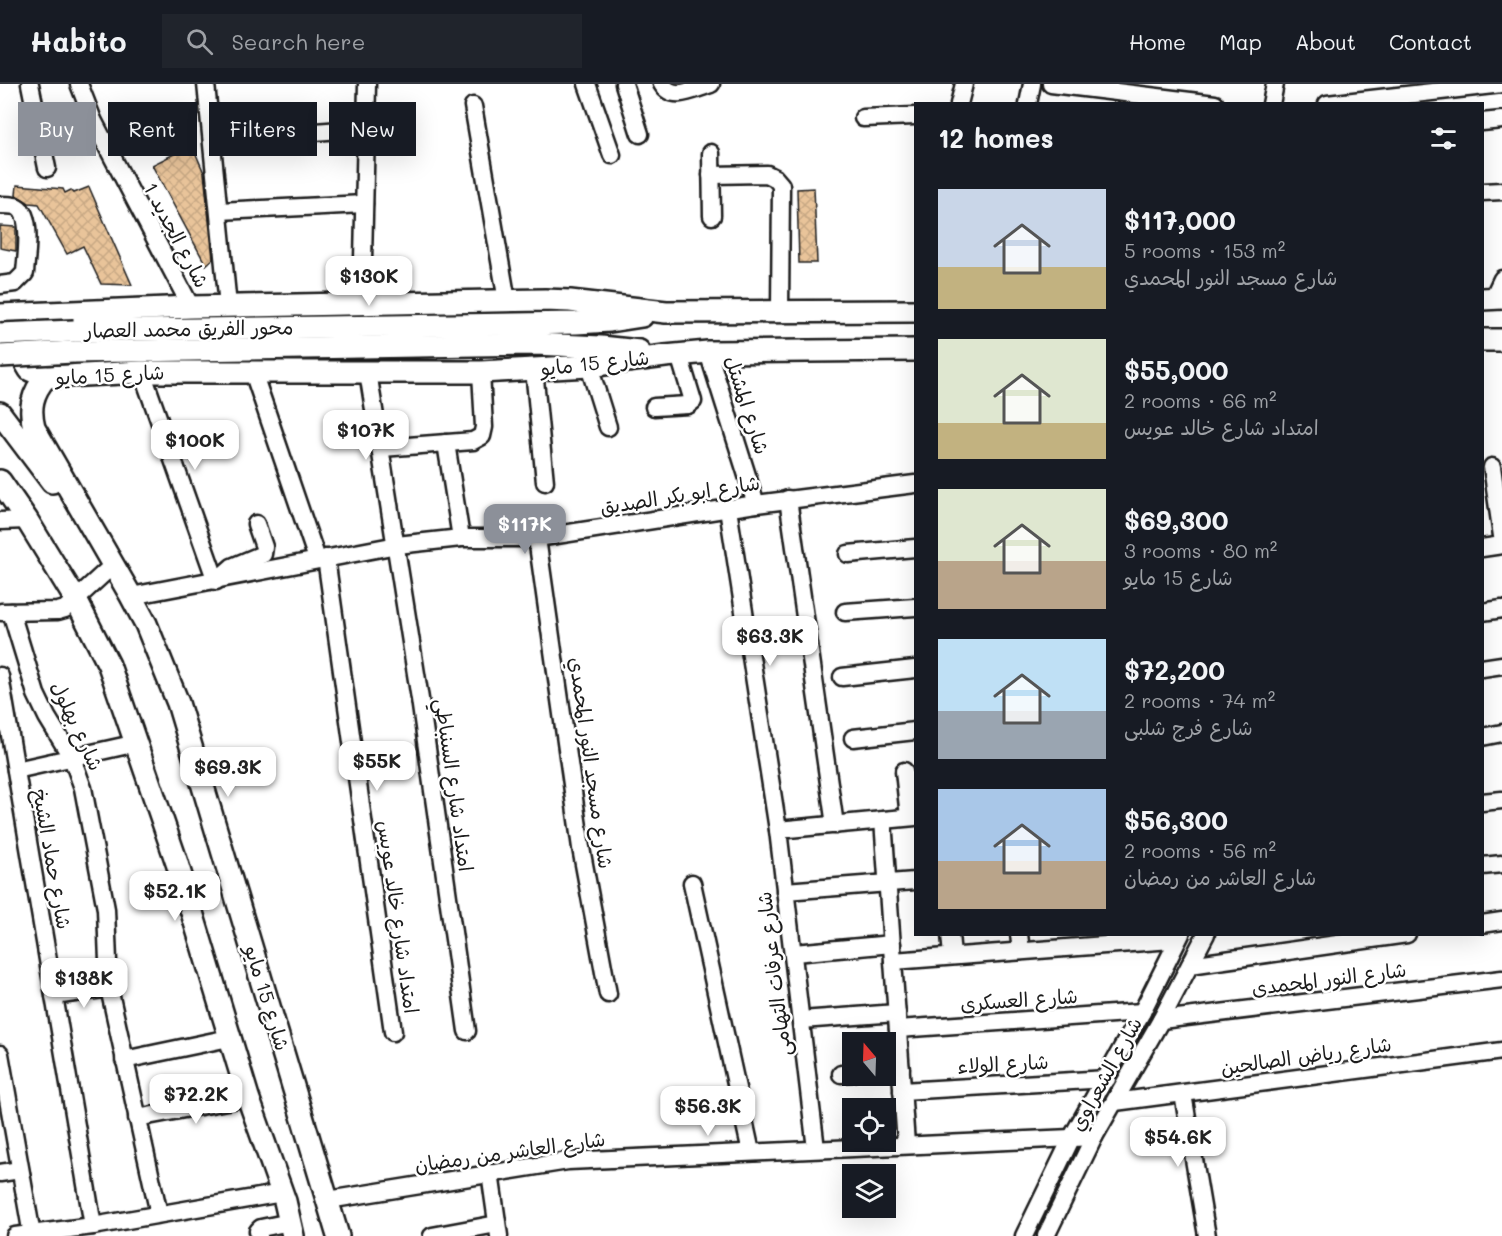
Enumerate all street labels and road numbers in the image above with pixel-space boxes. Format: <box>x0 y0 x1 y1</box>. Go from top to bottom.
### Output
street label: شارع الجديد 1 <box>137 177 215 293</box>
street label: محور الفريق محمد العصار <box>82 313 293 343</box>
street label: شارع 15 مايو <box>537 343 651 383</box>
street label: شارع المشتل <box>718 352 776 458</box>
street label: شارع 15 مايو <box>53 358 165 392</box>
street label: شارع ابو بكر الصديق <box>598 469 762 521</box>
street label: شارع مسجد النور المحمدي <box>561 655 620 871</box>
street label: شارع بهلول <box>44 677 110 775</box>
street label: امتداد شارع السنباطي <box>424 697 480 874</box>
street label: شارع حماد الشيخ <box>26 787 78 931</box>
street label: امتداد شارع خالد عويس <box>371 819 425 1015</box>
street label: شارع عرفات التهامى <box>750 890 798 1058</box>
street label: شارع 15 مايو <box>237 940 296 1054</box>
street label: شارع النور المحمدى <box>1250 956 1408 1002</box>
street label: شارع العسكرى <box>959 982 1079 1018</box>
street label: شارع الشعراوي <box>1063 1012 1150 1137</box>
street label: شارع رياض الصالحين <box>1219 1030 1393 1082</box>
street label: شارع الولاء <box>957 1048 1049 1080</box>
street label: شارع العاشر من رمضان <box>413 1125 607 1179</box>

